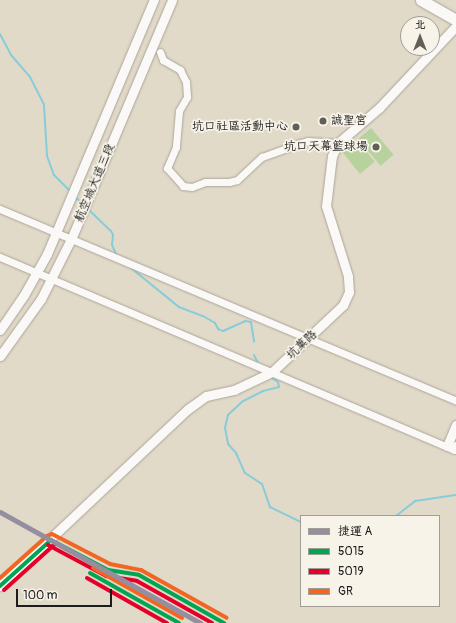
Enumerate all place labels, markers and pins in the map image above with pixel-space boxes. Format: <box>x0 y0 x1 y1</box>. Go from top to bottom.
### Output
place label: 誠聖宮 <box>331 114 367 128</box>
marker: 誠聖宮 <box>318 116 328 126</box>
place label: 坑口社區活動中心 <box>192 120 288 134</box>
marker: 坑口社區活動中心 <box>291 122 301 132</box>
place label: 坑口天幕籃球場 <box>284 140 368 154</box>
marker: 坑口天幕籃球場 <box>371 142 381 152</box>

